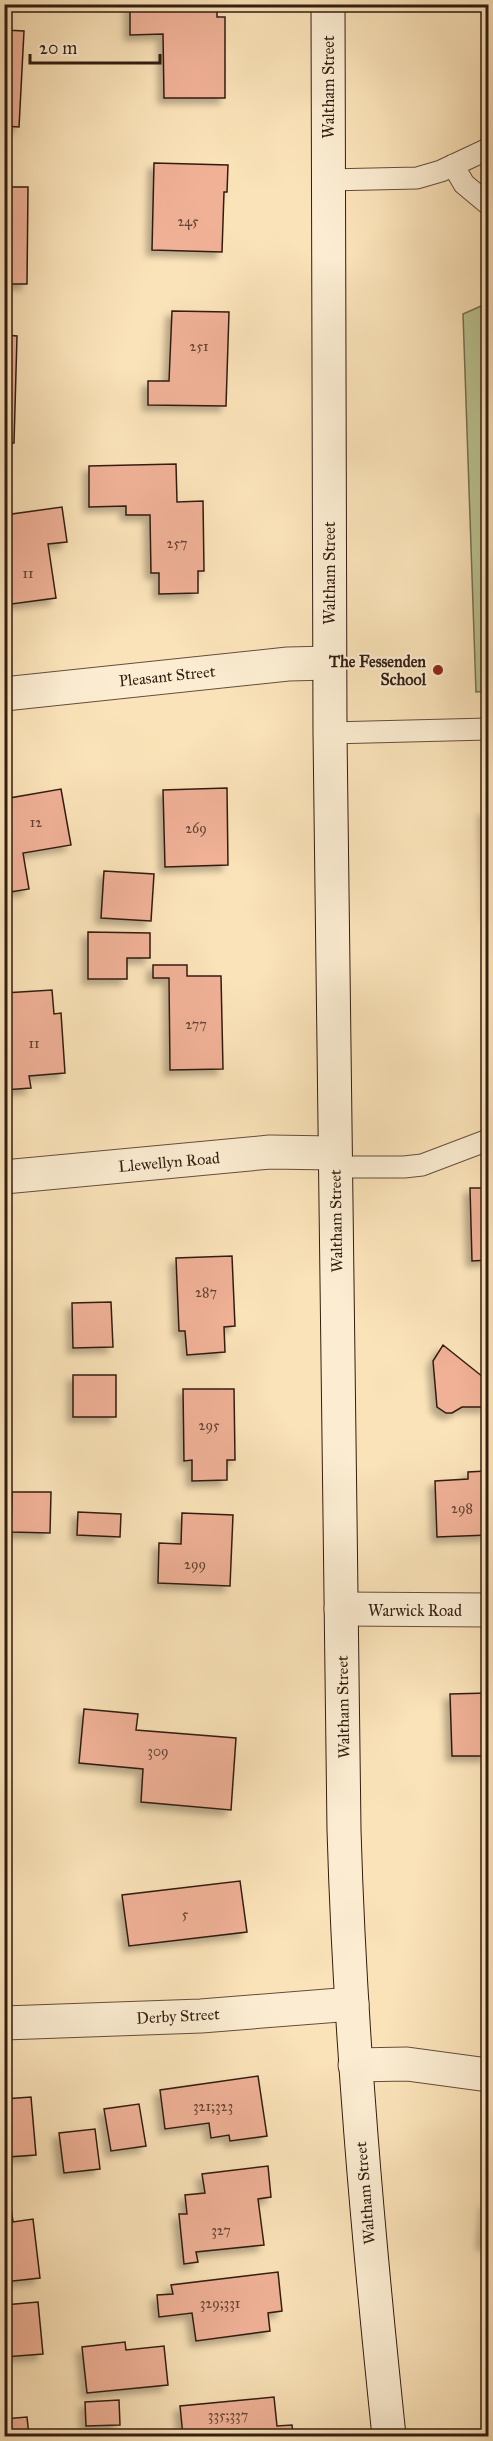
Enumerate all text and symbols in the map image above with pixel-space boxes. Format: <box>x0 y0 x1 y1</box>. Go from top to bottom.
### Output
scale bar <box>30 27 160 65</box>
street label: Waltham Street <box>319 35 338 139</box>
text: 20 m <box>39 37 77 59</box>
house number: 245 <box>177 213 199 230</box>
house number: 251 <box>190 338 209 355</box>
street label: Waltham Street <box>320 521 339 625</box>
house number: 257 <box>167 535 187 552</box>
house number: 11 <box>22 565 34 582</box>
place label: The Fessenden School <box>328 652 427 689</box>
street label: Pleasant Street <box>118 661 217 691</box>
marker: The Fessenden School <box>431 663 445 677</box>
house number: 12 <box>30 814 42 831</box>
house number: 269 <box>185 820 207 837</box>
house number: 277 <box>185 1016 207 1033</box>
house number: 11 <box>28 1035 40 1052</box>
street label: Llewellyn Road <box>117 1148 221 1176</box>
street label: Waltham Street <box>326 1169 346 1273</box>
house number: 287 <box>195 1284 217 1301</box>
house number: 295 <box>199 1417 220 1434</box>
house number: 298 <box>451 1500 473 1517</box>
house number: 299 <box>184 1556 206 1573</box>
street label: Warwick Road <box>368 1601 462 1620</box>
street label: Waltham Street <box>333 1655 353 1759</box>
house number: 309 <box>147 1743 169 1760</box>
house number: 5 <box>182 1906 189 1923</box>
street label: Derby Street <box>136 2004 221 2028</box>
house number: 321;323 <box>193 2098 233 2115</box>
street label: Waltham Street <box>351 2140 379 2245</box>
house number: 327 <box>211 2222 231 2239</box>
house number: 329;331 <box>200 2295 241 2312</box>
house number: 335;337 <box>208 2407 248 2424</box>

